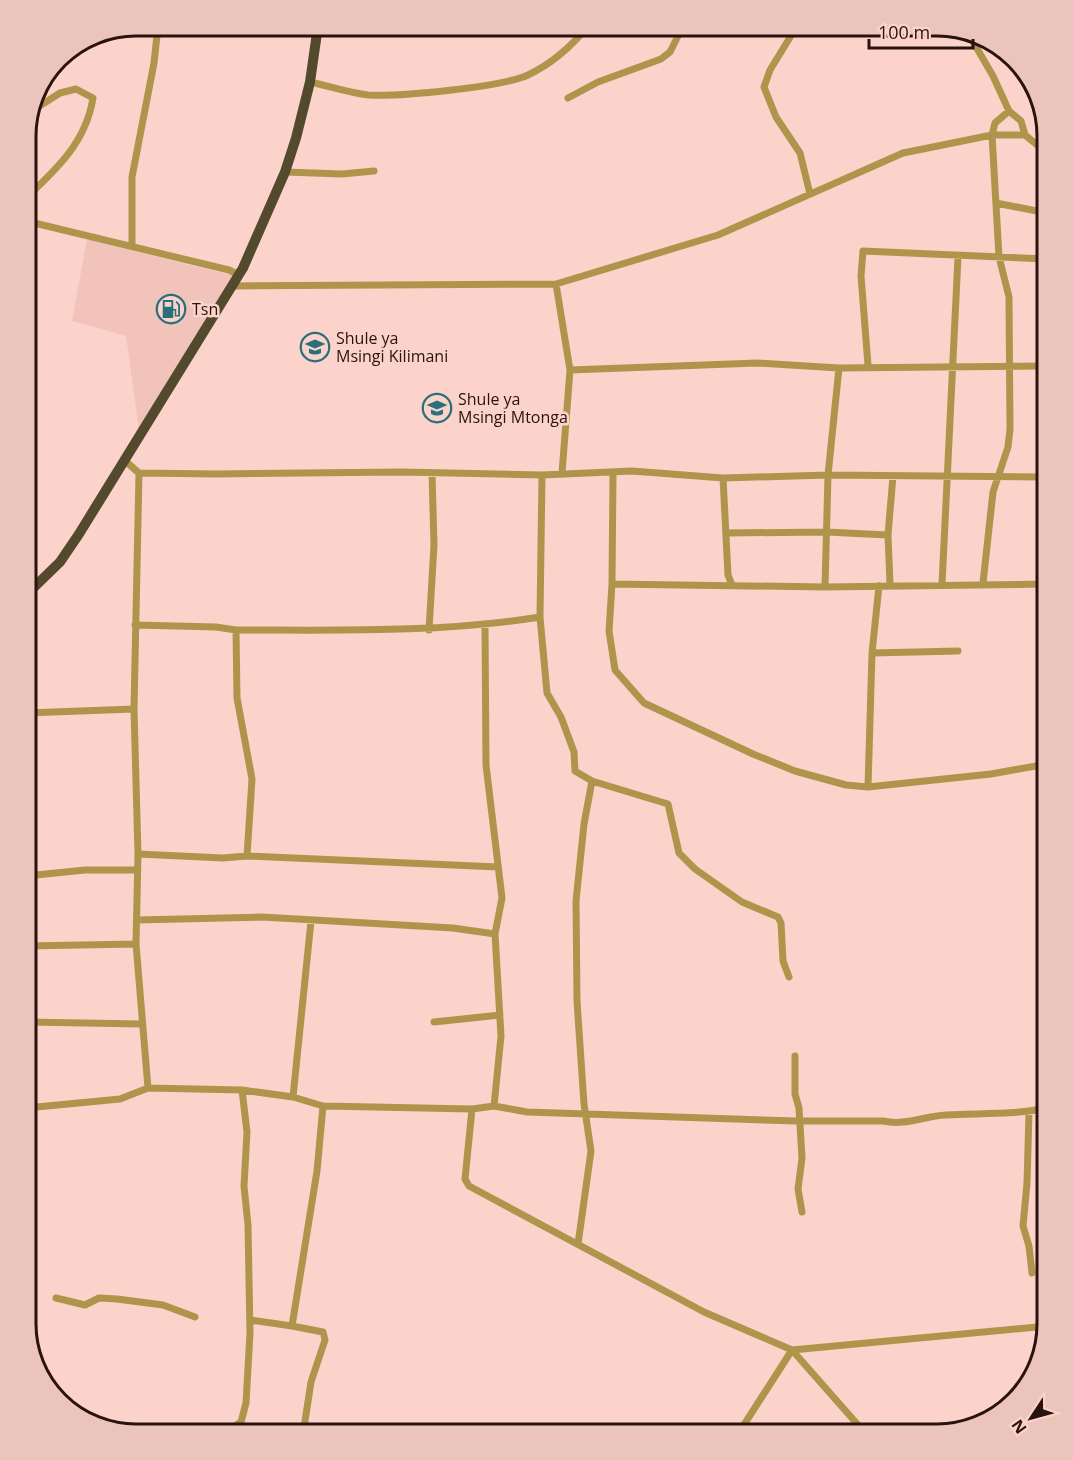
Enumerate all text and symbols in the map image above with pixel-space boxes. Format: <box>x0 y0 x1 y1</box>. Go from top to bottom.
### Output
scale bar <box>869 12 972 50</box>
text: 100 m <box>878 20 930 44</box>
fuel station icon: Tsn <box>155 293 187 325</box>
place label: Tsn <box>192 298 218 320</box>
place label: Shule ya Msingi Kilimani <box>336 327 448 367</box>
school or university icon: Shule ya Msingi Kilimani <box>299 331 331 363</box>
place label: Shule ya Msingi Mtonga <box>458 388 568 428</box>
school or university icon: Shule ya Msingi Mtonga <box>421 392 453 424</box>
north arrow <box>1001 1388 1061 1448</box>
text: N <box>1006 1415 1032 1439</box>

